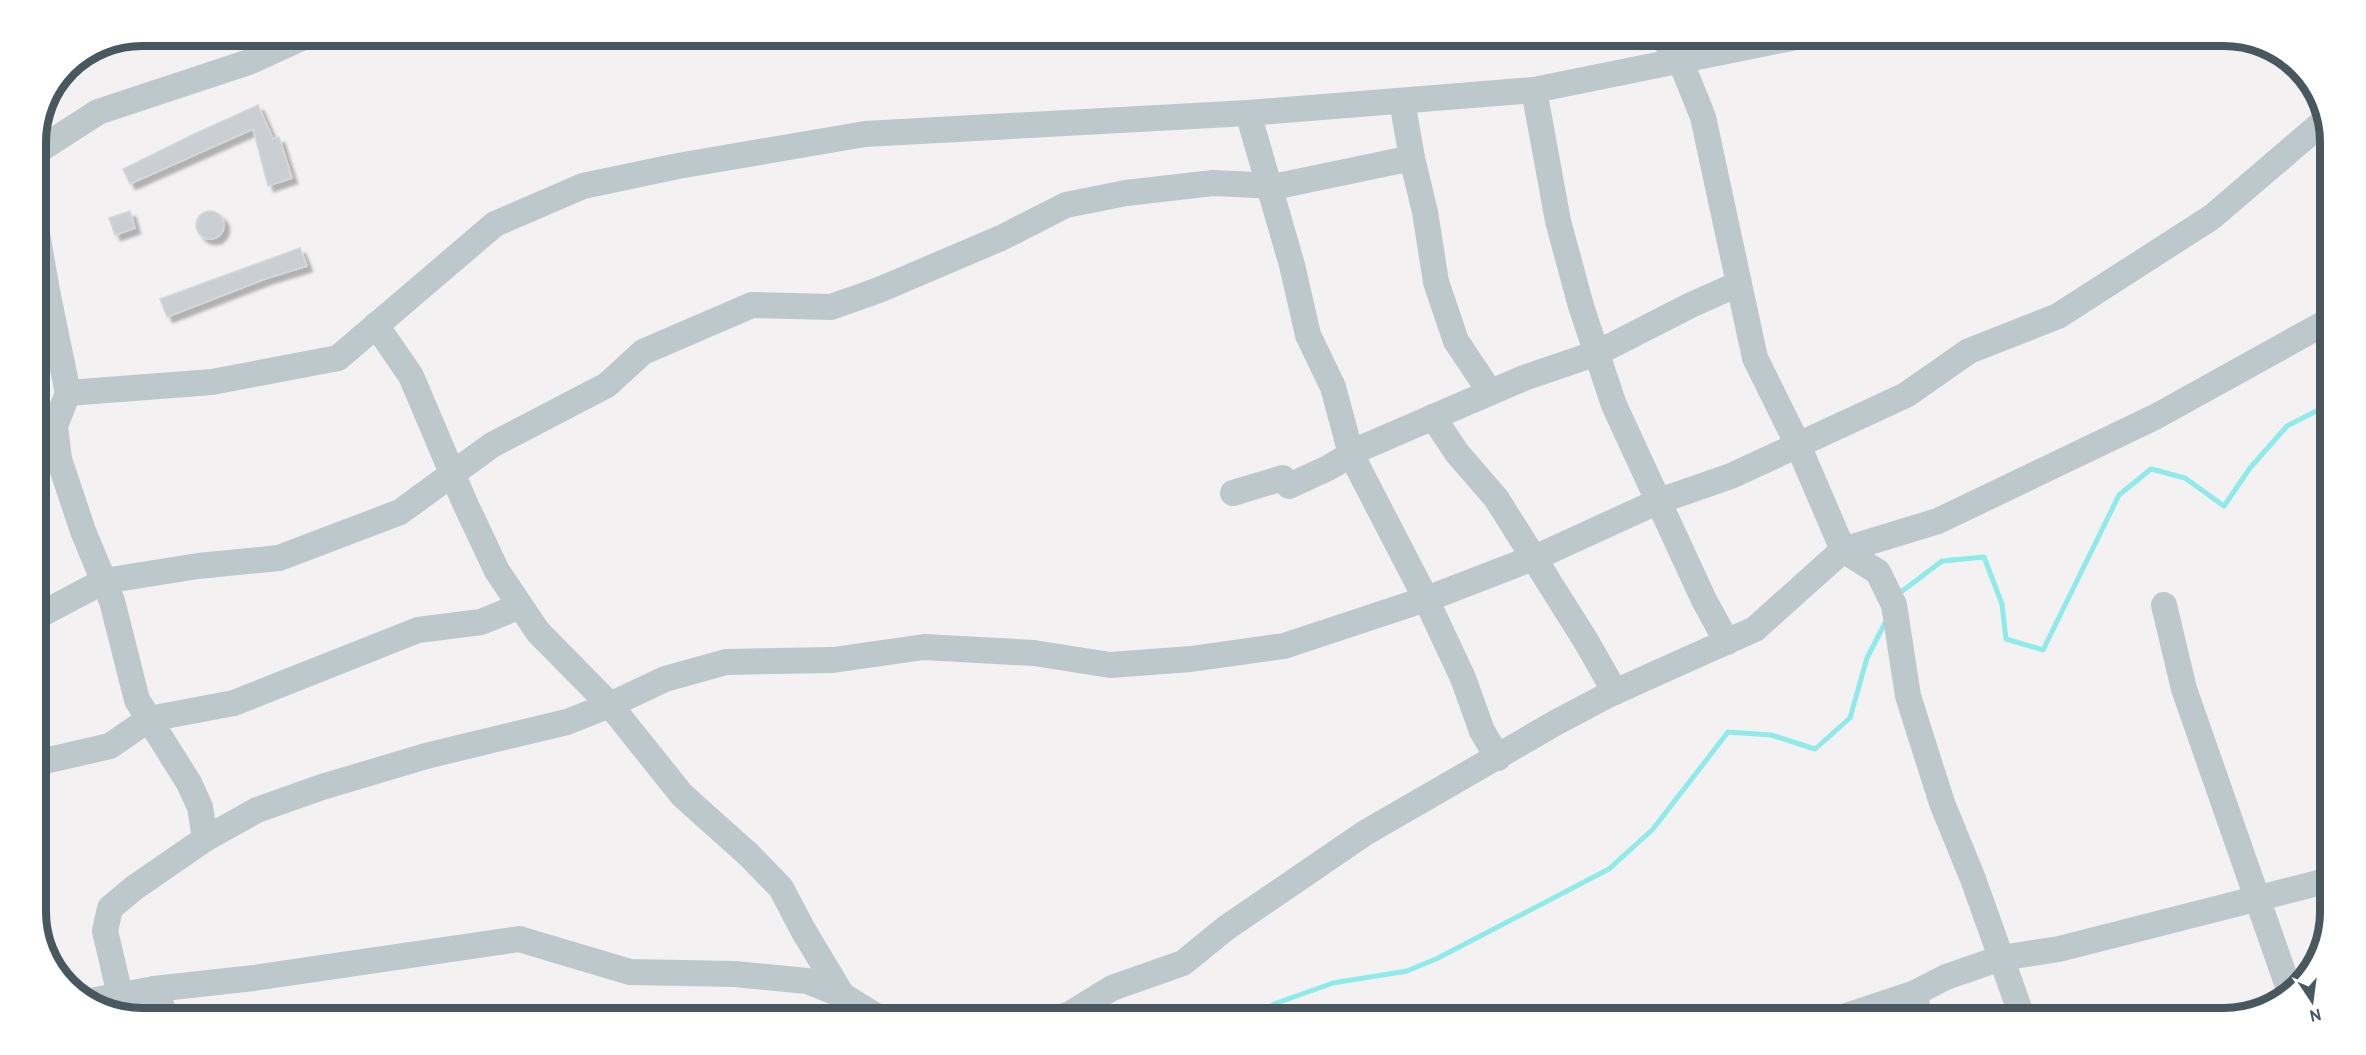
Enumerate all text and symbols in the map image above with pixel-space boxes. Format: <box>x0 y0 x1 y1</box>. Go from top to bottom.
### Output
north arrow <box>2282 971 2342 1031</box>
text: N <box>2307 1003 2323 1025</box>

